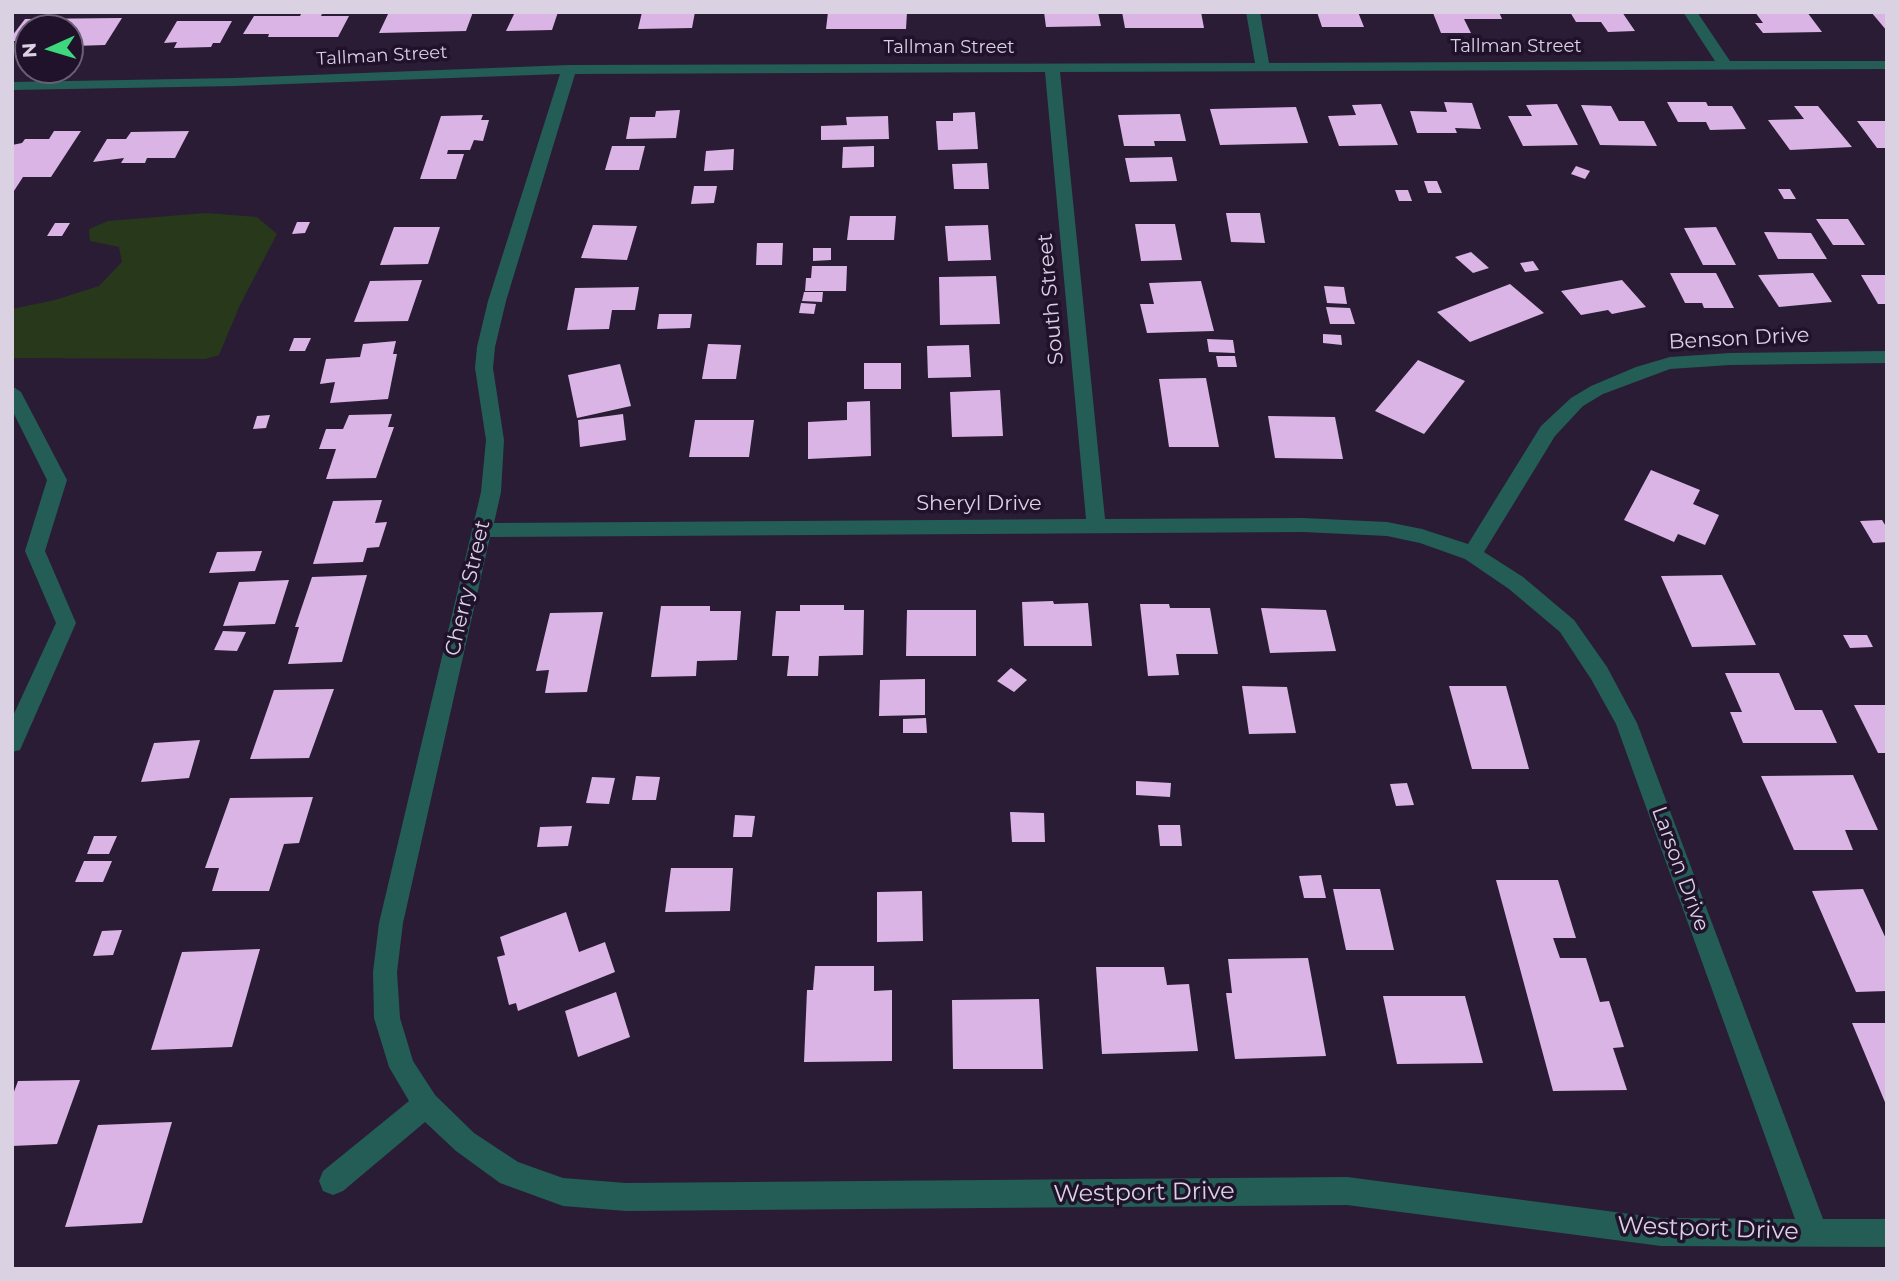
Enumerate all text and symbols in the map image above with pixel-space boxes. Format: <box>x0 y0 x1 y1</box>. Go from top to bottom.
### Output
north arrow <box>14 14 84 84</box>
street label: Tallman Street <box>1450 36 1582 58</box>
street label: Tallman Street <box>883 37 1015 59</box>
text: N <box>18 42 42 59</box>
street label: Tallman Street <box>316 42 448 70</box>
street label: South Street <box>1033 232 1069 366</box>
street label: Benson Drive <box>1668 323 1810 355</box>
street label: Sheryl Drive <box>916 491 1042 517</box>
street label: Cherry Street <box>440 518 496 658</box>
street label: Larson Drive <box>1646 803 1714 935</box>
street label: Westport Drive <box>1053 1177 1235 1209</box>
street label: Westport Drive <box>1617 1211 1799 1247</box>

